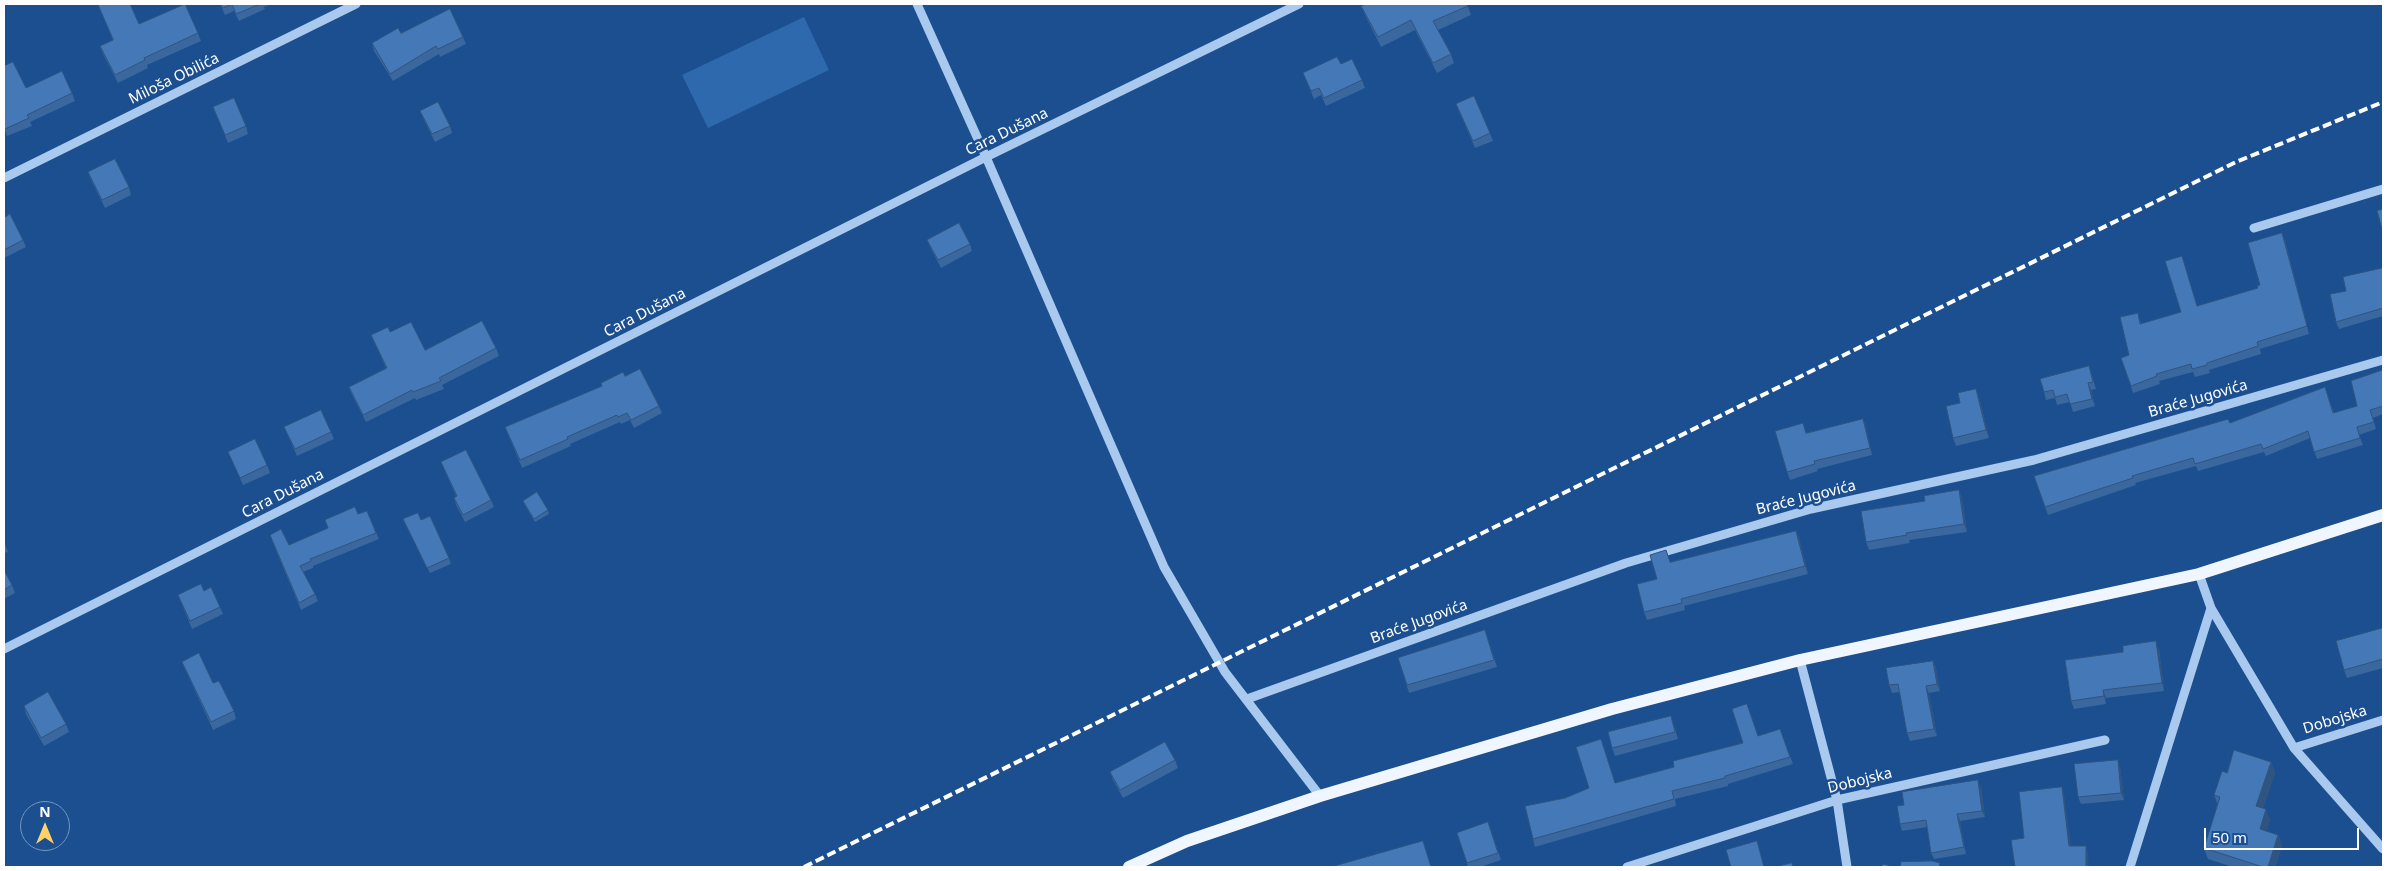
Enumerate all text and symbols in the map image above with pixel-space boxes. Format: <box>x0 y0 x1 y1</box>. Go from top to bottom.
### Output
street label: Miloša Obilića <box>126 49 222 109</box>
street label: Cara Dušana <box>963 104 1051 160</box>
street label: Cara Dušana <box>601 285 689 341</box>
street label: Braće Jugovića <box>2146 376 2250 422</box>
street label: Cara Dušana <box>239 466 327 522</box>
street label: Braće Jugovića <box>1754 477 1858 519</box>
street label: Braće Jugovića <box>1368 596 1470 648</box>
street label: Dobojska <box>2301 702 2369 738</box>
street label: Dobojska <box>1826 764 1894 798</box>
north arrow <box>20 801 70 851</box>
text: N <box>39 802 51 821</box>
scale bar <box>2207 818 2362 850</box>
text: 50 m <box>2212 827 2247 847</box>

